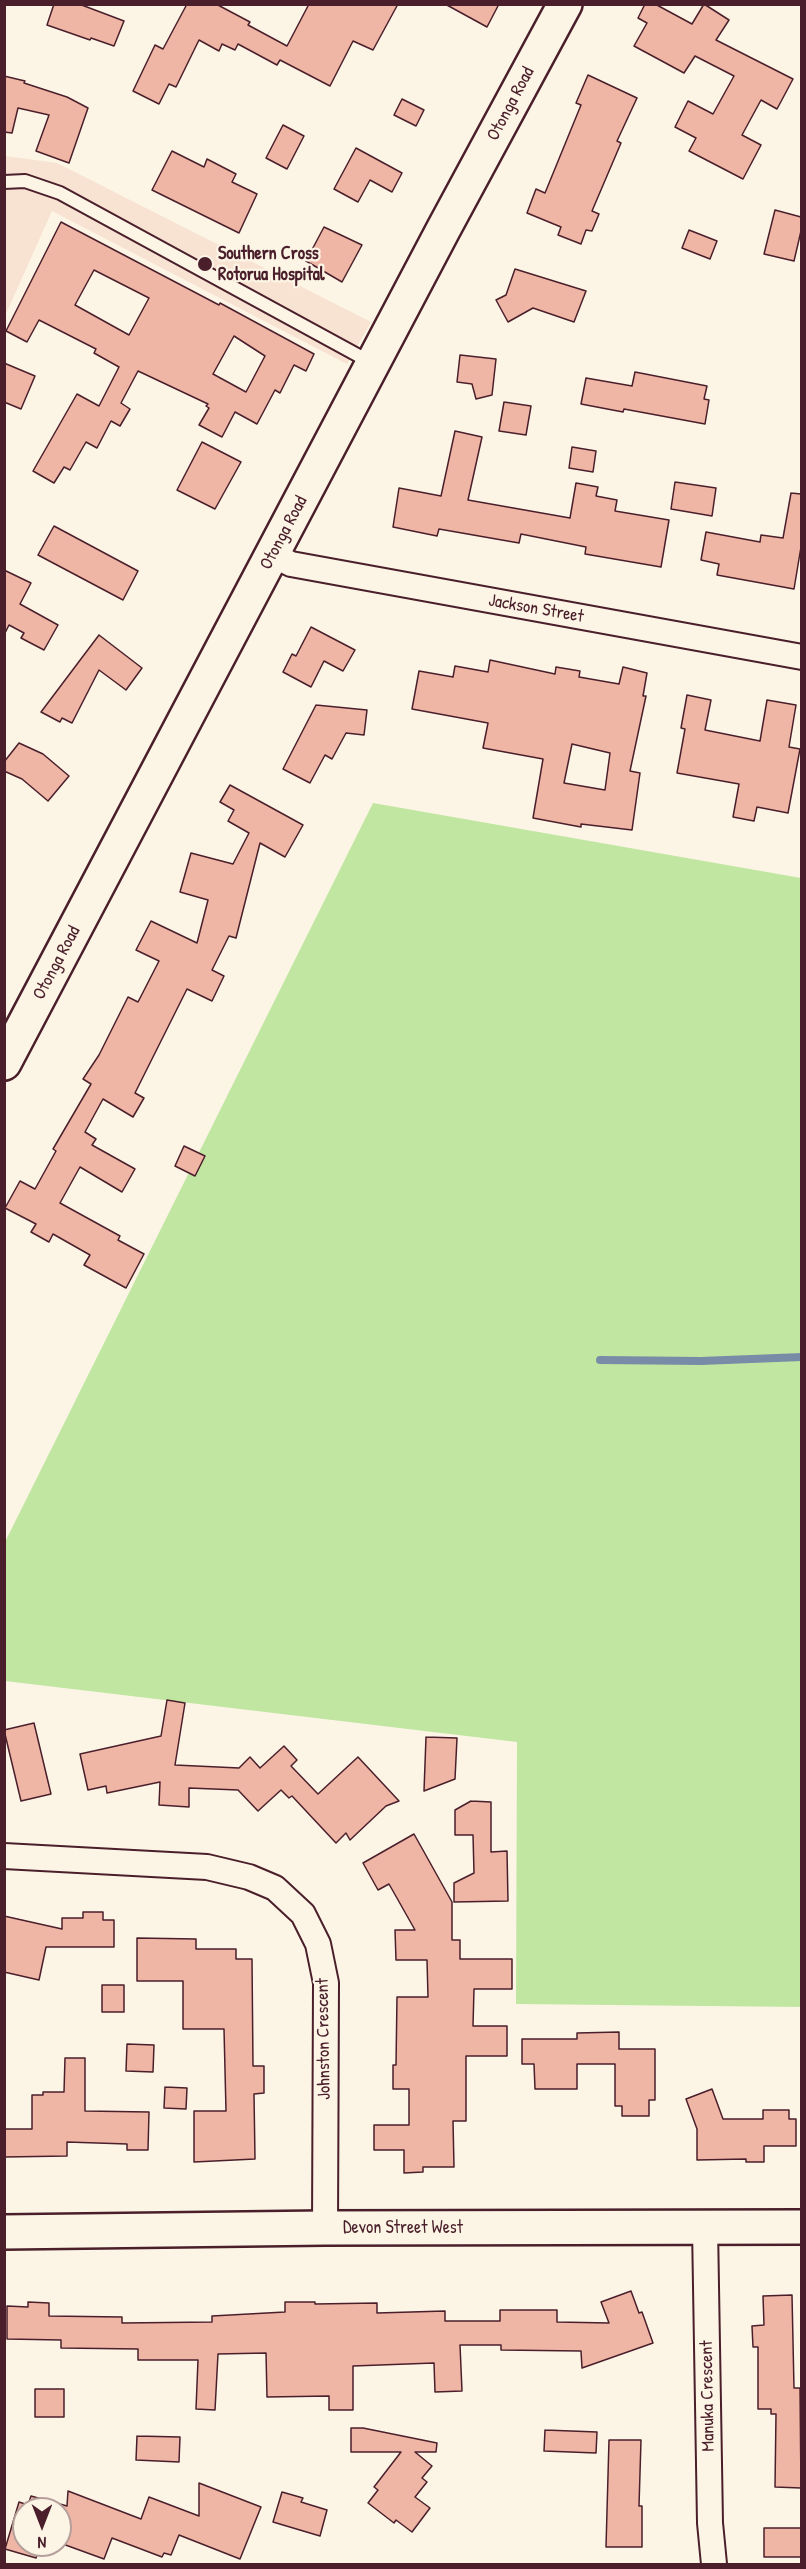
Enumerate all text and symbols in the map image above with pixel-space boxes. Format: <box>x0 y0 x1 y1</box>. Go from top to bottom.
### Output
street label: Otonga Road <box>483 63 539 145</box>
place label: Southern Cross Rotorua Hospital <box>218 243 325 286</box>
marker: Southern Cross Rotorua Hospital <box>196 255 214 273</box>
street label: Otonga Road <box>256 492 312 574</box>
street label: Jackson Street <box>487 590 585 628</box>
street label: Otonga Road <box>29 922 85 1004</box>
street label: Johnston Crescent <box>312 1978 336 2100</box>
street label: Devon Street West <box>343 2217 463 2239</box>
street label: Manuka Crescent <box>696 2340 720 2452</box>
north arrow <box>12 2497 72 2557</box>
text: N <box>38 2532 46 2554</box>

